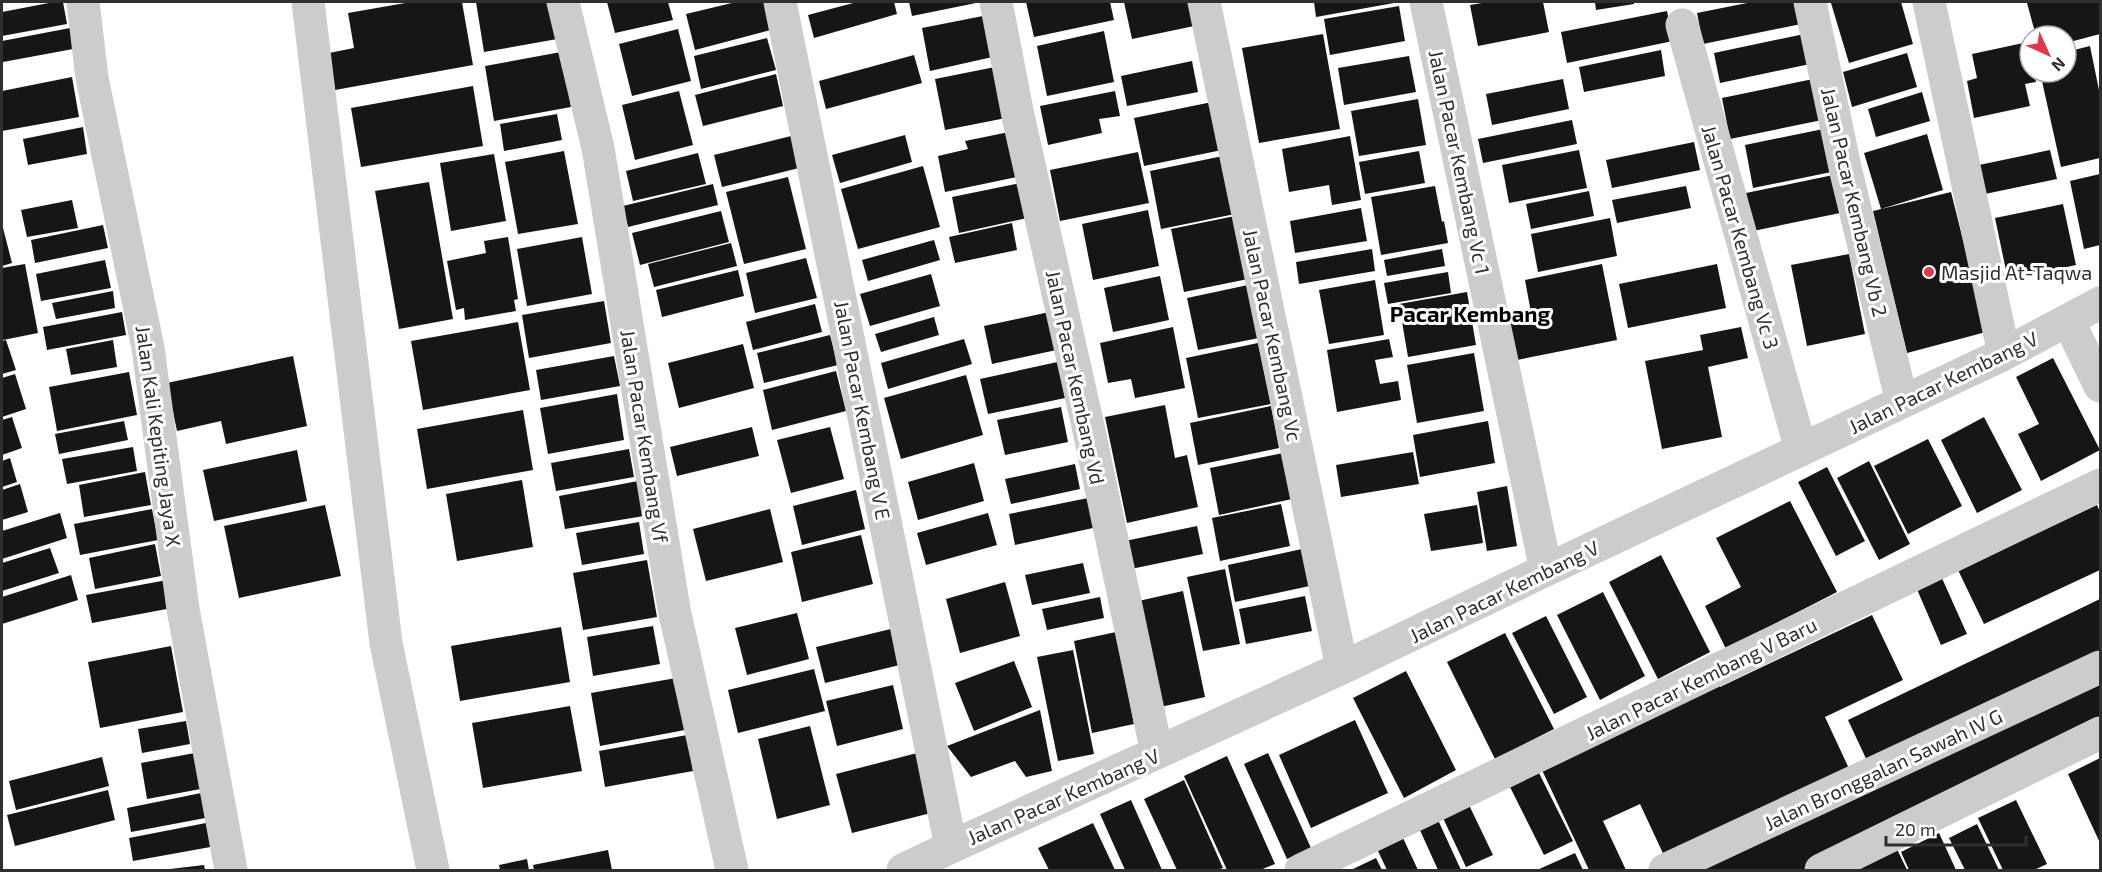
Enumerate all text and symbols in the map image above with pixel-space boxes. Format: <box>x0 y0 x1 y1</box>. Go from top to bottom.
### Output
north arrow <box>2018 24 2078 84</box>
street label: Jalan Pacar Kembang Vc 1 <box>1424 48 1496 276</box>
text: N <box>2048 54 2070 76</box>
street label: Jalan Pacar Kembang Vb 2 <box>1817 85 1893 319</box>
street label: Jalan Pacar Kembang Vc 3 <box>1697 122 1785 352</box>
street label: Jalan Pacar Kembang Vc <box>1239 227 1307 444</box>
place label: Masjid At-Taqwa <box>1941 260 2092 284</box>
marker: Masjid At-Taqwa <box>1922 265 1936 279</box>
street label: Jalan Pacar Kembang Vd <box>1042 268 1110 486</box>
street label: Jalan Pacar Kembang V E <box>830 298 896 522</box>
district label: Pacar Kembang <box>1390 300 1550 326</box>
street label: Jalan Kali Kepiting Jaya X <box>132 324 186 548</box>
street label: Jalan Pacar Kembang V <box>1845 326 2041 438</box>
street label: Jalan Pacar Kembang Vf <box>616 328 674 544</box>
street label: Jalan Pacar Kembang V <box>1406 535 1602 647</box>
street label: Jalan Pacar Kembang V Baru <box>1581 611 1821 745</box>
street label: Jalan Bronggalan Sawah IV G <box>1760 703 2006 835</box>
street label: Jalan Pacar Kembang V <box>963 743 1163 849</box>
scale bar <box>1886 809 2026 847</box>
text: 20 m <box>1895 818 1936 840</box>

